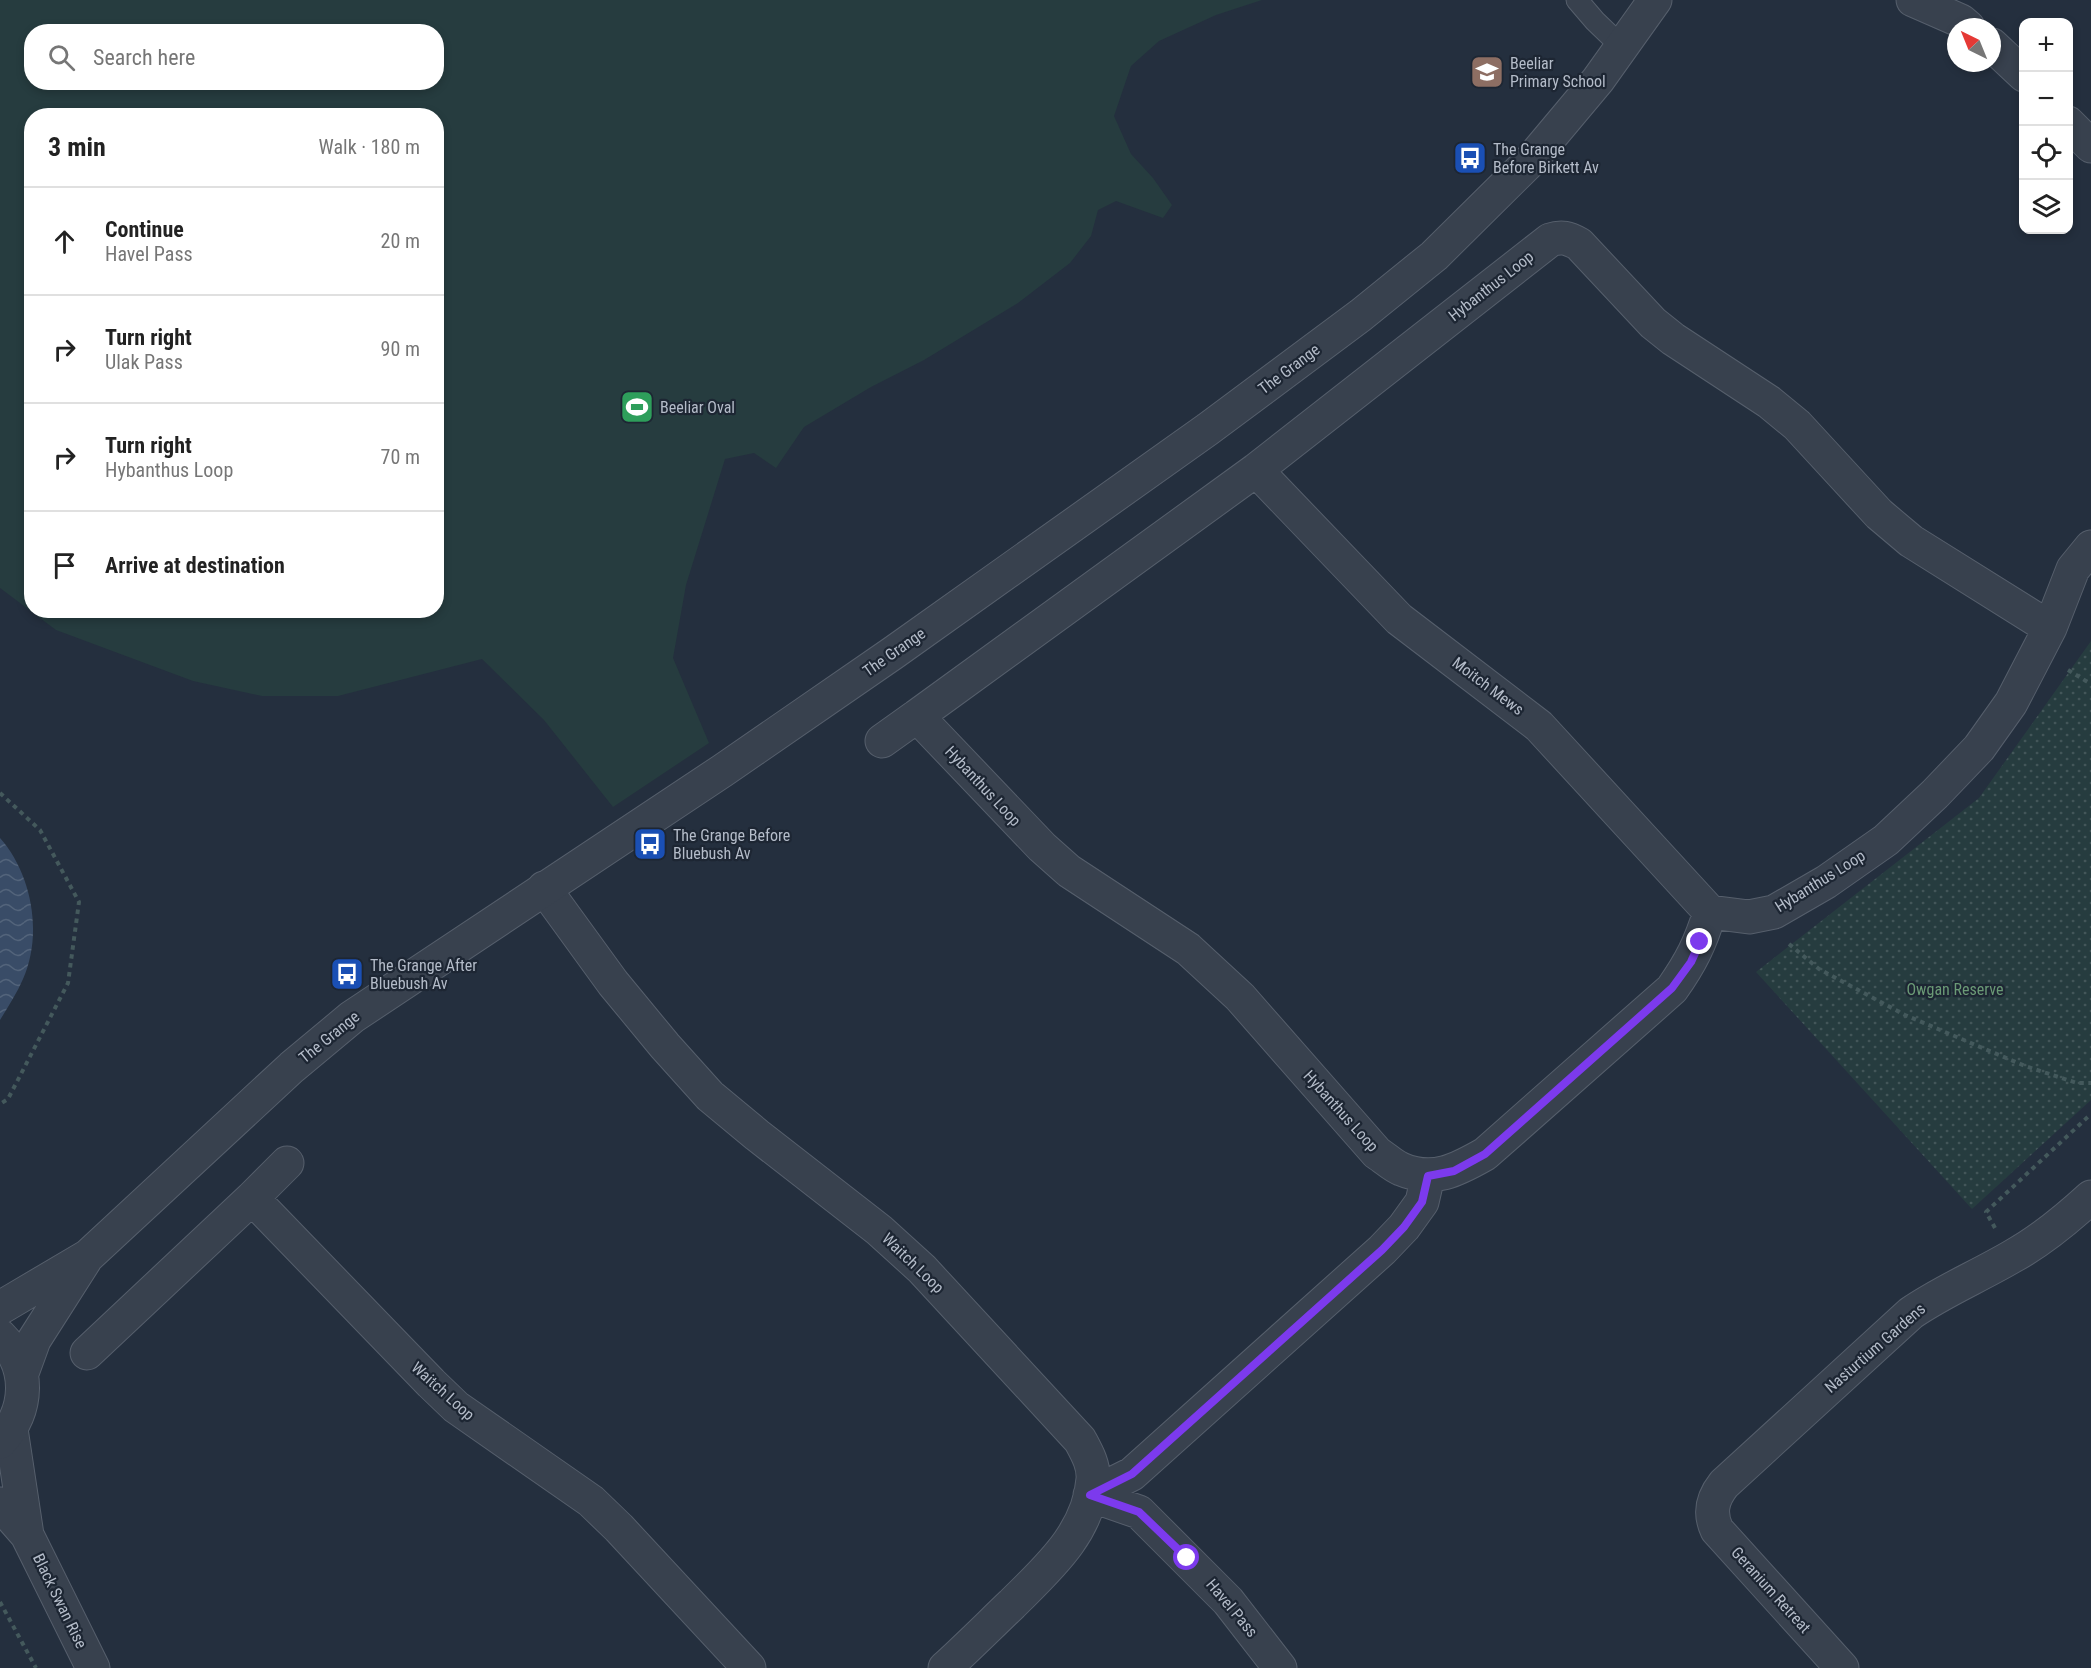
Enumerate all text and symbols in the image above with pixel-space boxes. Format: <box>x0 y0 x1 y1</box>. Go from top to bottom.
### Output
north arrow <box>1947 18 2001 72</box>
map controls <box>2019 18 2073 234</box>
button: + <box>2019 18 2073 72</box>
search box <box>24 24 444 90</box>
icon: search <box>45 41 78 74</box>
text: Search here <box>93 45 195 70</box>
school or university icon: Beeliar Primary School <box>1469 54 1505 90</box>
place label: Beeliar Primary School <box>1510 54 1606 91</box>
button: − <box>2019 72 2073 126</box>
button: locate <box>2019 126 2073 180</box>
text: 3 min <box>48 132 106 162</box>
text: Walk · 180 m <box>319 135 420 159</box>
bus stop icon: The Grange Before Birkett Av <box>1452 140 1488 176</box>
place label: The Grange Before Birkett Av <box>1493 140 1599 177</box>
button: layers <box>2019 180 2073 234</box>
text: Continue <box>105 217 184 242</box>
icon: ahead <box>48 225 81 258</box>
text: 20 m <box>381 229 420 253</box>
text: Havel Pass <box>105 242 193 266</box>
street label: Hybanthus Loop <box>1445 247 1537 325</box>
text: Turn right <box>105 325 192 350</box>
icon: right <box>48 333 81 366</box>
text: 90 m <box>381 337 420 361</box>
street label: The Grange <box>1255 340 1323 398</box>
text: Ulak Pass <box>105 350 183 374</box>
sports icon: Beeliar Oval <box>619 389 655 425</box>
place label: Beeliar Oval <box>660 398 735 417</box>
text: Turn right <box>105 433 192 458</box>
icon: right <box>48 441 81 474</box>
text: 70 m <box>381 445 420 469</box>
text: Hybanthus Loop <box>105 458 233 482</box>
icon: arrive <box>48 549 81 582</box>
text: Arrive at destination <box>105 553 285 578</box>
street label: The Grange <box>859 624 929 680</box>
street label: Moitch Mews <box>1449 653 1527 719</box>
street label: Hybanthus Loop <box>941 742 1025 830</box>
bus stop icon: The Grange Before Bluebush Av <box>632 826 668 862</box>
place label: The Grange Before Bluebush Av <box>673 826 790 863</box>
street label: Hybanthus Loop <box>1771 846 1869 916</box>
route end <box>1686 928 1712 954</box>
bus stop icon: The Grange After Bluebush Av <box>329 956 365 992</box>
place label: The Grange After Bluebush Av <box>370 956 477 993</box>
park label: Owgan Reserve <box>1906 980 2004 999</box>
street label: The Grange <box>295 1007 363 1067</box>
street label: Hybanthus Loop <box>1300 1067 1382 1156</box>
street label: Waitch Loop <box>878 1229 948 1297</box>
street label: Nasturtium Gardens <box>1821 1299 1929 1397</box>
street label: Waitch Loop <box>408 1358 479 1424</box>
street label: Geranium Retreat <box>1727 1543 1815 1637</box>
route start <box>1173 1544 1199 1570</box>
street label: Black Swan Rise <box>29 1551 91 1651</box>
street label: Havel Pass <box>1202 1575 1262 1641</box>

